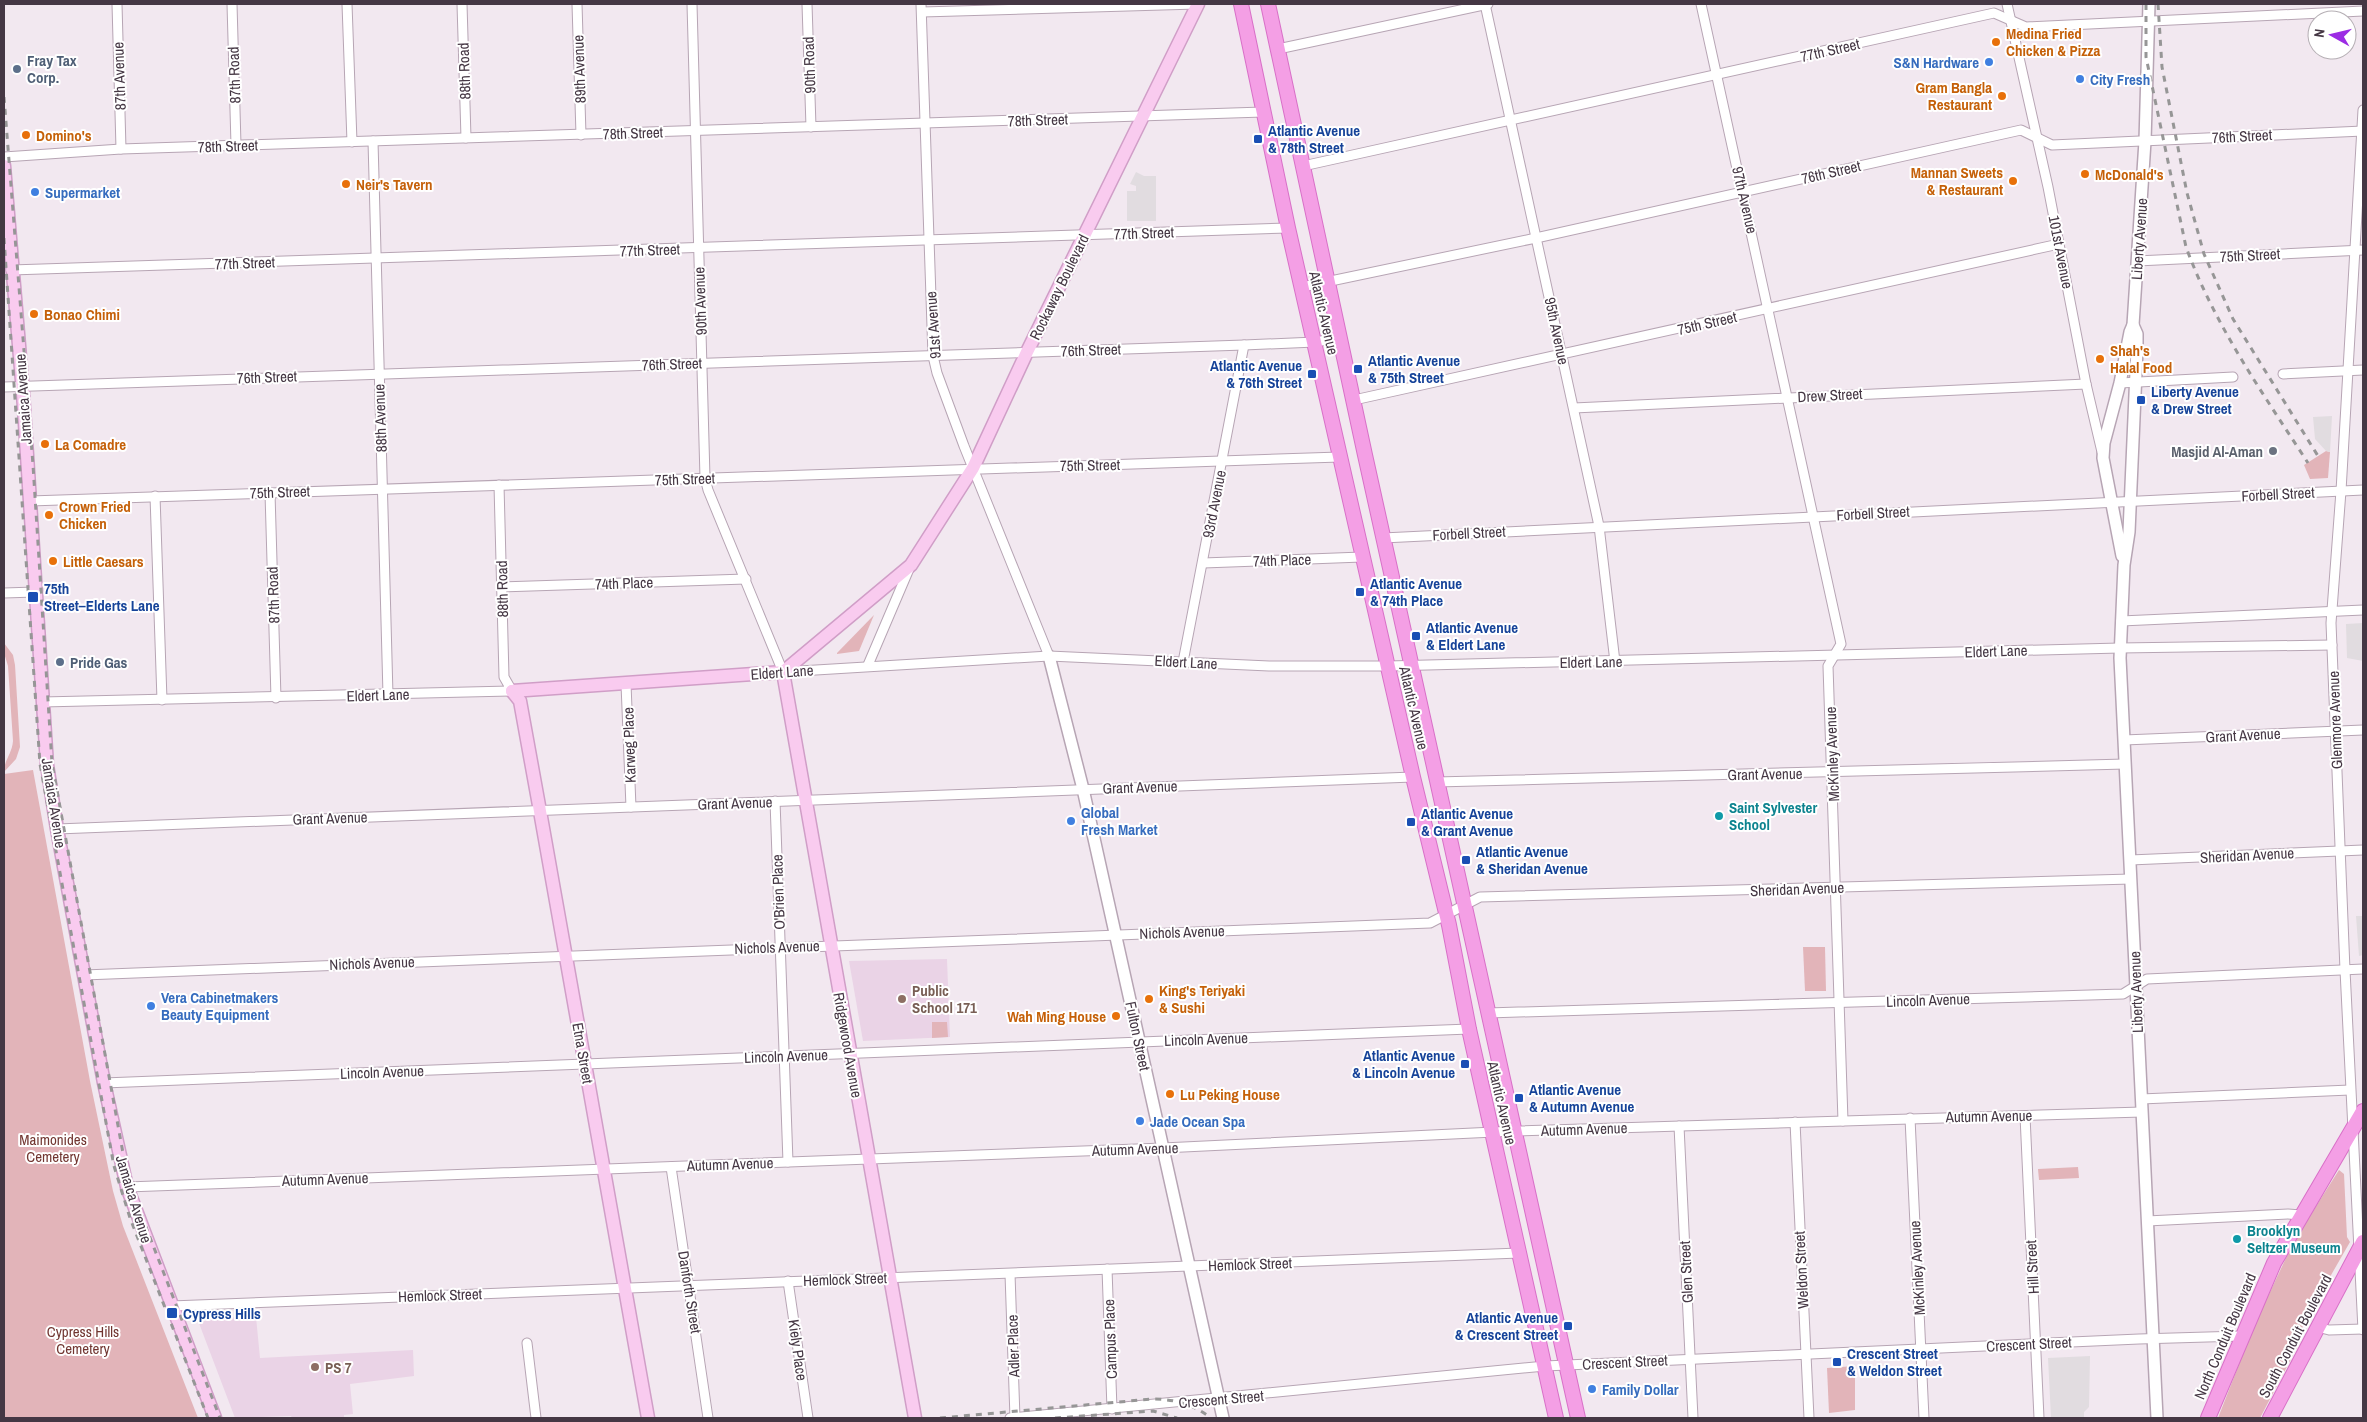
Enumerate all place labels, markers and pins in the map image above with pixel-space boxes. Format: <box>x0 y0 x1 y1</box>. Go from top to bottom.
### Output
place label: Medina Fried Chicken & Pizza <box>2006 23 2100 61</box>
marker: Medina Fried Chicken & Pizza <box>1990 36 2002 48</box>
place label: Fray Tax Corp. <box>27 50 77 88</box>
place label: S&N Hardware <box>1894 52 1979 73</box>
marker: S&N Hardware <box>1983 56 1995 68</box>
marker: Fray Tax Corp. <box>11 63 23 75</box>
place label: City Fresh <box>2090 69 2150 90</box>
marker: City Fresh <box>2074 73 2086 85</box>
place label: Gram Bangla Restaurant <box>1915 77 1992 115</box>
marker: Gram Bangla Restaurant <box>1996 90 2008 102</box>
place label: Atlantic Avenue & 78th Street <box>1268 120 1360 158</box>
place label: Domino's <box>36 125 92 146</box>
marker: Domino's <box>20 129 32 141</box>
marker: Atlantic Avenue & 78th Street <box>1252 133 1264 145</box>
place label: Mannan Sweets & Restaurant <box>1911 162 2003 200</box>
place label: McDonald's <box>2095 164 2164 185</box>
marker: McDonald's <box>2079 168 2091 180</box>
place label: Neir's Tavern <box>356 174 433 195</box>
marker: Mannan Sweets & Restaurant <box>2007 175 2019 187</box>
marker: Neir's Tavern <box>340 178 352 190</box>
place label: Supermarket <box>45 182 120 203</box>
marker: Supermarket <box>29 186 41 198</box>
place label: Bonao Chimi <box>44 304 120 325</box>
marker: Bonao Chimi <box>28 308 40 320</box>
place label: Shah's Halal Food <box>2110 340 2172 378</box>
place label: Atlantic Avenue & 75th Street <box>1368 350 1460 388</box>
marker: Shah's Halal Food <box>2094 353 2106 365</box>
place label: Atlantic Avenue & 76th Street <box>1210 355 1302 393</box>
marker: Atlantic Avenue & 75th Street <box>1352 363 1364 375</box>
marker: Atlantic Avenue & 76th Street <box>1306 368 1318 380</box>
place label: Liberty Avenue & Drew Street <box>2151 381 2239 419</box>
marker: Liberty Avenue & Drew Street <box>2135 394 2147 406</box>
place label: La Comadre <box>55 434 126 455</box>
marker: La Comadre <box>39 438 51 450</box>
place label: Masjid Al-Aman <box>2171 441 2263 462</box>
marker: Masjid Al-Aman <box>2267 445 2279 457</box>
place label: Crown Fried Chicken <box>59 496 131 534</box>
marker: Crown Fried Chicken <box>43 509 55 521</box>
place label: Little Caesars <box>63 551 144 572</box>
marker: Little Caesars <box>47 555 59 567</box>
place label: Atlantic Avenue & 74th Place <box>1370 573 1462 611</box>
place label: 75th Street–Elderts Lane <box>44 578 160 616</box>
marker: Atlantic Avenue & 74th Place <box>1354 586 1366 598</box>
marker: 75th Street–Elderts Lane <box>26 590 40 604</box>
place label: Atlantic Avenue & Eldert Lane <box>1426 617 1518 655</box>
marker: Atlantic Avenue & Eldert Lane <box>1410 630 1422 642</box>
place label: Pride Gas <box>70 652 128 673</box>
marker: Pride Gas <box>54 656 66 668</box>
place label: Saint Sylvester School <box>1729 797 1817 835</box>
place label: Global Fresh Market <box>1081 802 1158 840</box>
place label: Atlantic Avenue & Grant Avenue <box>1421 803 1513 841</box>
marker: Saint Sylvester School <box>1713 810 1725 822</box>
marker: Global Fresh Market <box>1065 815 1077 827</box>
marker: Atlantic Avenue & Grant Avenue <box>1405 816 1417 828</box>
place label: Atlantic Avenue & Sheridan Avenue <box>1476 841 1588 879</box>
marker: Atlantic Avenue & Sheridan Avenue <box>1460 854 1472 866</box>
place label: Public School 171 <box>912 980 977 1018</box>
place label: King's Teriyaki & Sushi <box>1159 980 1245 1018</box>
place label: Vera Cabinetmakers Beauty Equipment <box>161 987 279 1025</box>
marker: Public School 171 <box>896 993 908 1005</box>
marker: King's Teriyaki & Sushi <box>1143 993 1155 1005</box>
marker: Vera Cabinetmakers Beauty Equipment <box>145 1000 157 1012</box>
place label: Wah Ming House <box>1007 1006 1106 1027</box>
marker: Wah Ming House <box>1110 1010 1122 1022</box>
place label: Atlantic Avenue & Lincoln Avenue <box>1352 1045 1455 1083</box>
marker: Atlantic Avenue & Lincoln Avenue <box>1459 1058 1471 1070</box>
place label: Atlantic Avenue & Autumn Avenue <box>1529 1079 1634 1117</box>
place label: Lu Peking House <box>1180 1084 1280 1105</box>
marker: Lu Peking House <box>1164 1088 1176 1100</box>
marker: Atlantic Avenue & Autumn Avenue <box>1513 1092 1525 1104</box>
place label: Jade Ocean Spa <box>1150 1111 1245 1132</box>
marker: Jade Ocean Spa <box>1134 1115 1146 1127</box>
place label: Brooklyn Seltzer Museum <box>2247 1220 2341 1258</box>
marker: Brooklyn Seltzer Museum <box>2231 1233 2243 1245</box>
place label: Cypress Hills <box>183 1303 261 1324</box>
marker: Cypress Hills <box>165 1306 179 1320</box>
place label: Atlantic Avenue & Crescent Street <box>1455 1307 1558 1345</box>
marker: Atlantic Avenue & Crescent Street <box>1562 1320 1574 1332</box>
place label: Crescent Street & Weldon Street <box>1847 1343 1942 1381</box>
marker: Crescent Street & Weldon Street <box>1831 1356 1843 1368</box>
place label: PS 7 <box>325 1357 352 1378</box>
marker: PS 7 <box>309 1361 321 1373</box>
place label: Family Dollar <box>1602 1379 1679 1400</box>
marker: Family Dollar <box>1586 1383 1598 1395</box>

